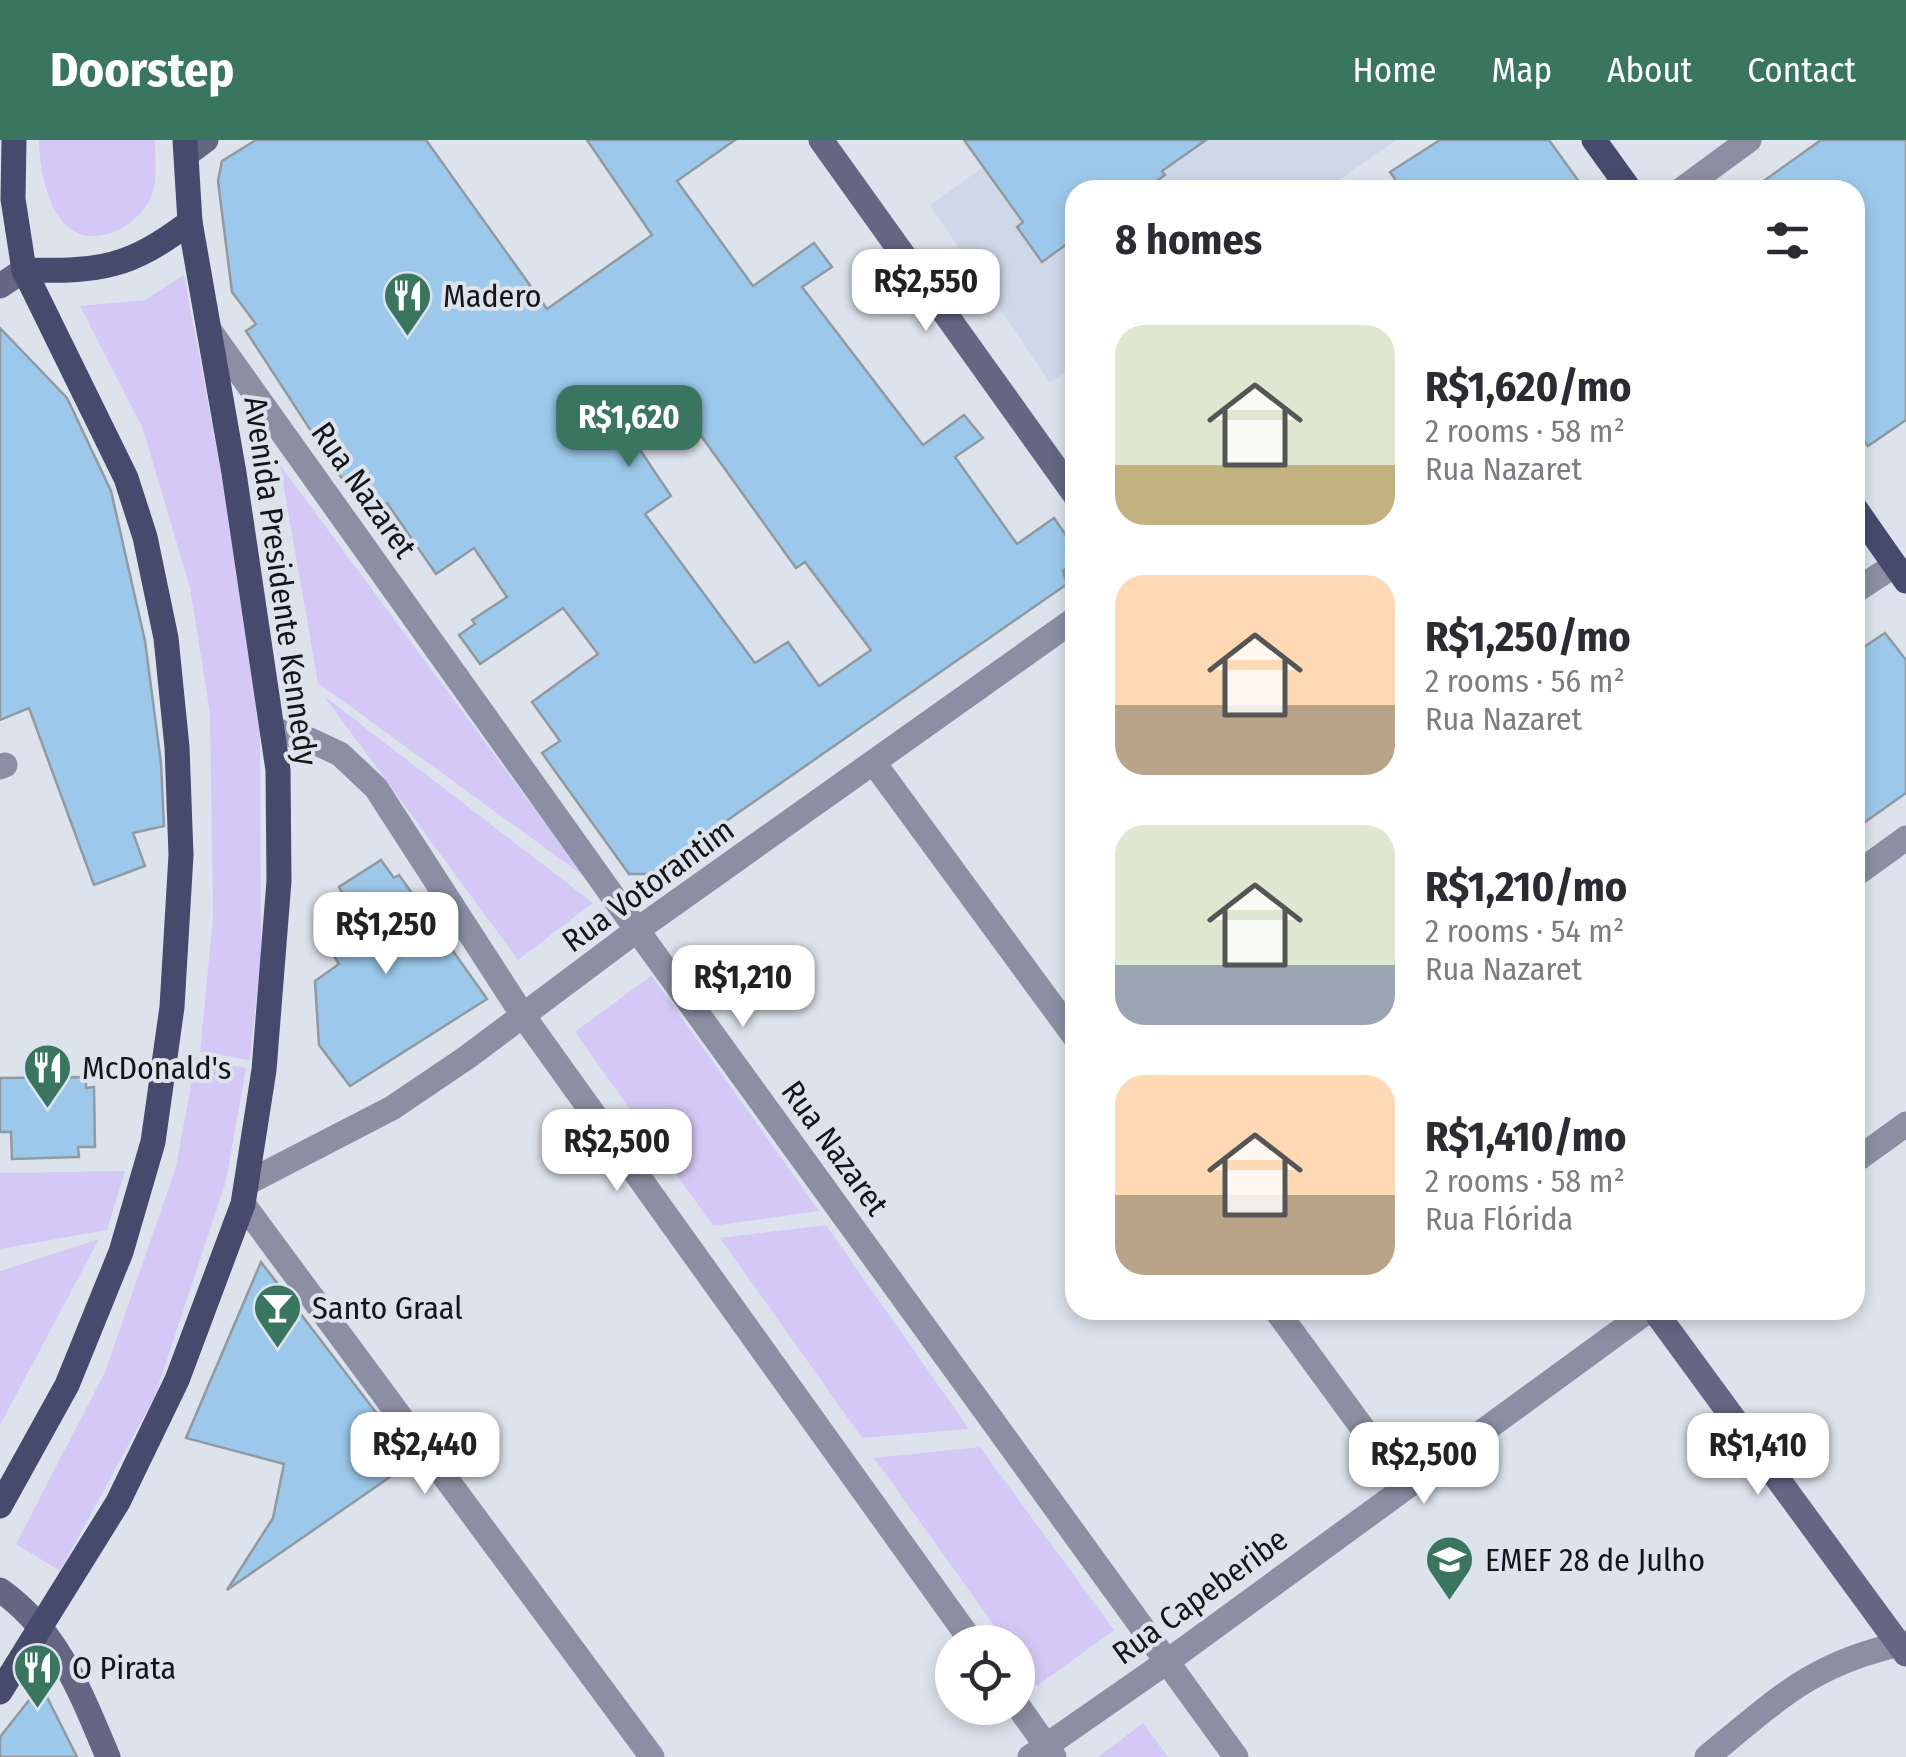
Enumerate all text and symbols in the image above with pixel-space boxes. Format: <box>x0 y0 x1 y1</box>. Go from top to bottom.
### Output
text: Doorstep <box>50 41 234 99</box>
text: Home <box>1353 49 1436 91</box>
text: Map <box>1491 49 1552 91</box>
text: About <box>1607 49 1692 91</box>
text: Contact <box>1747 49 1856 91</box>
icon: filters <box>1760 213 1815 268</box>
text: 8 homes <box>1115 215 1262 265</box>
pin: R$2,550 <box>834 249 1018 334</box>
text: R$2,550 <box>874 262 978 300</box>
restaurant icon: Madero <box>382 270 434 338</box>
place label: Madero <box>443 277 542 315</box>
text: R$1,620/mo <box>1425 362 1631 412</box>
icon: home <box>1195 365 1315 485</box>
pin: R$1,620 <box>537 385 721 470</box>
street label: Avenida Presidente Kennedy <box>236 394 326 769</box>
text: R$1,620 <box>578 398 680 436</box>
text: 2 rooms · 58 m² <box>1425 412 1625 450</box>
street label: Rua Nazaret <box>303 415 425 566</box>
text: Rua Nazaret <box>1425 450 1582 488</box>
text: R$1,250/mo <box>1425 612 1631 662</box>
icon: home <box>1195 615 1315 735</box>
text: 2 rooms · 56 m² <box>1425 662 1625 700</box>
text: Rua Nazaret <box>1425 700 1582 738</box>
street label: Rua Votorantim <box>555 810 741 960</box>
text: R$1,210/mo <box>1425 862 1627 912</box>
icon: home <box>1195 865 1315 985</box>
pin: R$1,250 <box>294 892 478 977</box>
text: R$1,250 <box>335 905 437 943</box>
text: 2 rooms · 54 m² <box>1425 912 1624 950</box>
pin: R$1,210 <box>651 945 835 1030</box>
text: Rua Nazaret <box>1425 950 1582 988</box>
text: R$1,210 <box>694 958 792 996</box>
restaurant icon: McDonald's <box>21 1042 73 1110</box>
place label: McDonald's <box>82 1049 231 1087</box>
street label: Rua Nazaret <box>773 1073 897 1223</box>
pin: R$2,500 <box>525 1109 709 1194</box>
text: R$1,410/mo <box>1425 1112 1626 1162</box>
icon: home <box>1195 1115 1315 1235</box>
text: R$2,500 <box>564 1122 670 1160</box>
text: 2 rooms · 58 m² <box>1425 1162 1625 1200</box>
text: Rua Flórida <box>1425 1200 1573 1238</box>
bar icon: Santo Graal <box>251 1282 303 1350</box>
place label: Santo Graal <box>312 1289 463 1327</box>
pin: R$2,440 <box>333 1412 517 1497</box>
pin: R$1,410 <box>1666 1413 1850 1498</box>
pin: R$2,500 <box>1332 1422 1516 1507</box>
text: R$2,440 <box>372 1425 478 1463</box>
text: R$1,410 <box>1709 1426 1807 1464</box>
text: R$2,500 <box>1371 1435 1477 1473</box>
street label: Rua Capeberibe <box>1105 1520 1295 1672</box>
school or university icon: EMEF 28 de Julho <box>1424 1534 1476 1602</box>
place label: EMEF 28 de Julho <box>1485 1541 1705 1579</box>
map controls <box>935 1625 1035 1725</box>
button: locate <box>935 1625 1035 1725</box>
restaurant icon: O Pirata <box>11 1642 63 1710</box>
place label: O Pirata <box>72 1649 176 1687</box>

